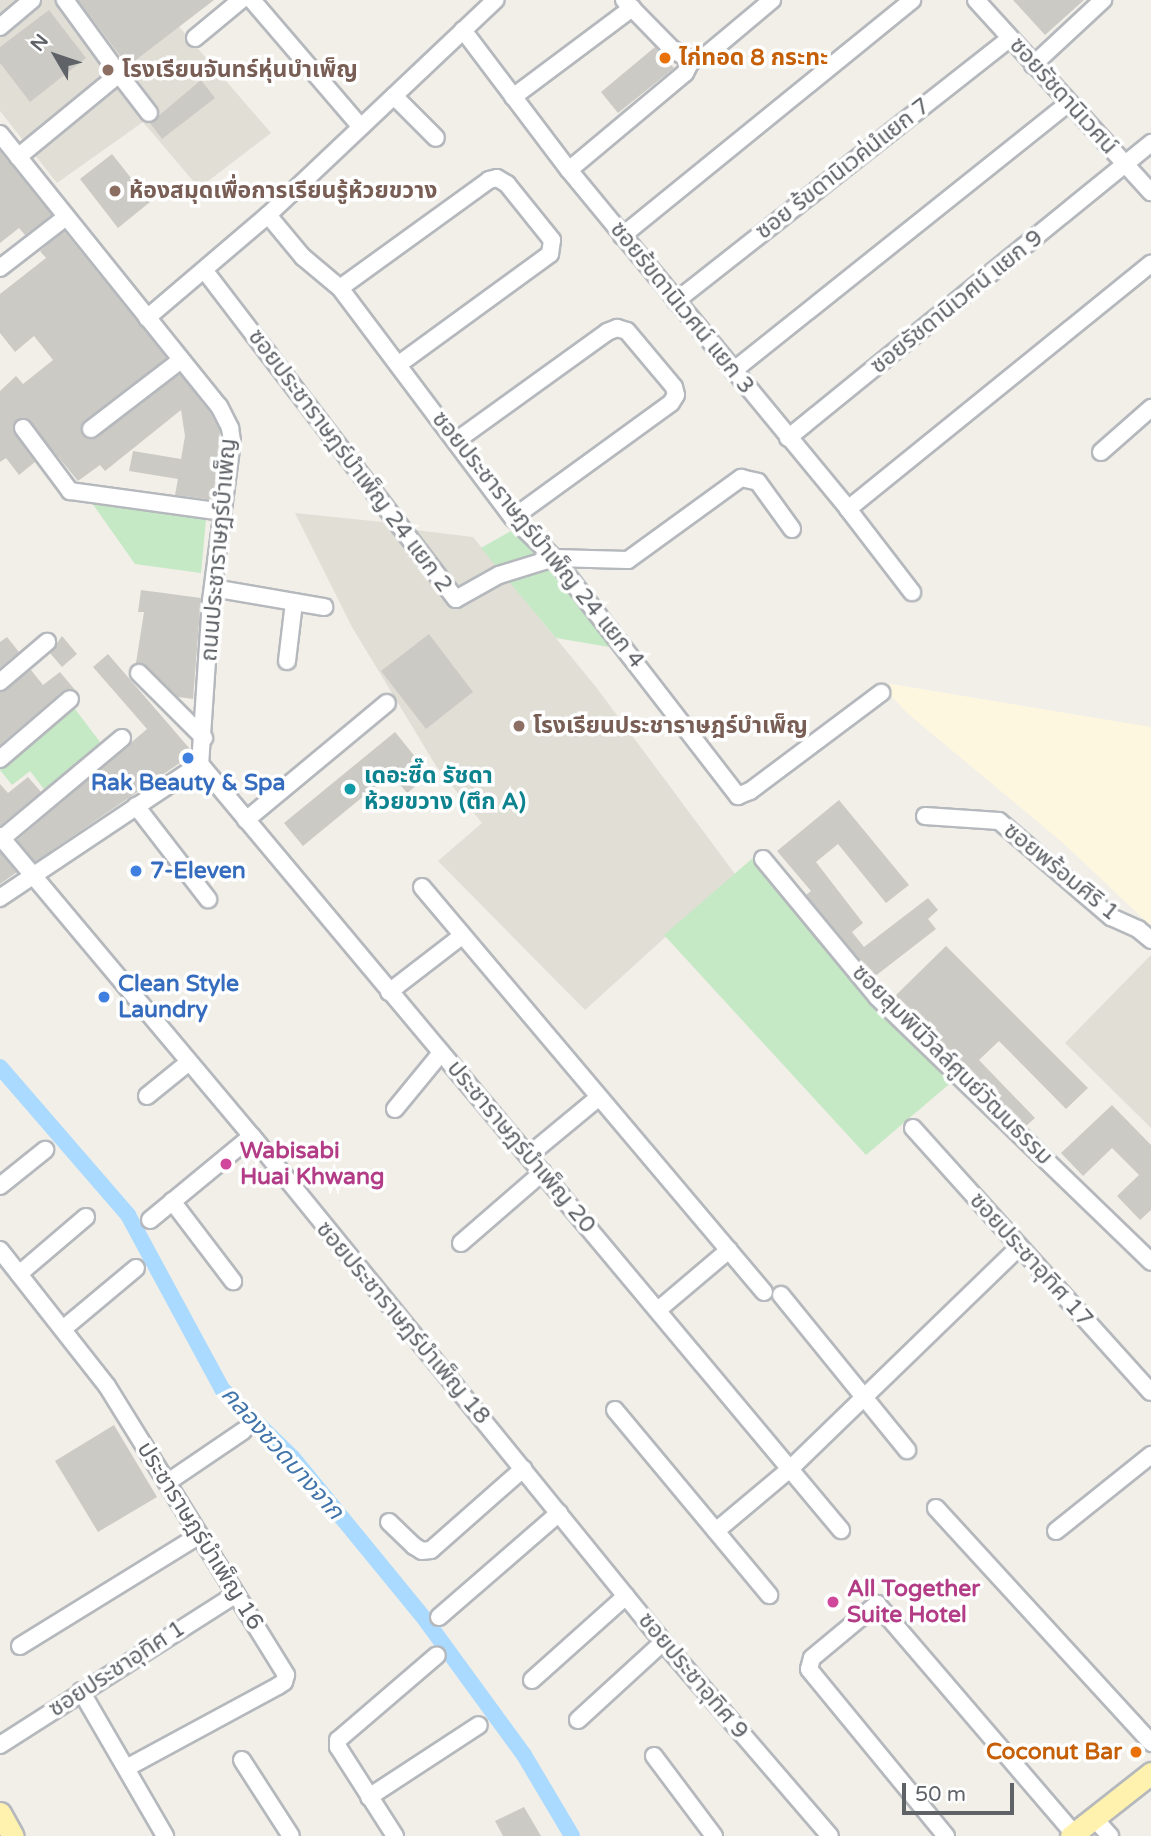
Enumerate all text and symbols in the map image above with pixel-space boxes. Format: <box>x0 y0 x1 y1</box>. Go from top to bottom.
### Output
north arrow <box>21 21 91 91</box>
text: N <box>26 30 53 56</box>
street label: ซอยรัชดานิเวศน์ <box>1003 32 1123 160</box>
place label: ไก่ทอด 8 กระทะ <box>679 44 828 72</box>
marker: ไก่ทอด 8 กระทะ <box>657 50 673 66</box>
place label: โรงเรียนจันทร์หุ่นบำเพ็ญ <box>122 56 358 84</box>
marker: โรงเรียนจันทร์หุ่นบำเพ็ญ <box>100 62 116 78</box>
street label: ซอย ร้ขดานิเวค่นํแยก 7 <box>750 92 936 246</box>
place label: ห้องสมุดเพื่อการเรียนรู้ห้วยขวาง <box>129 177 437 205</box>
marker: ห้องสมุดเพื่อการเรียนรู้ห้วยขวาง <box>107 183 123 199</box>
street label: ซอยร้ขดานิเวศน์ แยก 3 <box>604 216 760 400</box>
street label: ซอยรัชดานิเวศน์ แยก 9 <box>865 224 1049 380</box>
street label: ซอยประชาราษฎร์บำเพ็ญ 24 แยก 2 <box>242 324 458 598</box>
street label: ซอยประชาราษฎร์บำเพ็ญ 24 แยก 4 <box>426 406 650 674</box>
street label: ถนนประชาราษฎร์บำเพ็ญ <box>196 437 242 663</box>
place label: โรงเรียนประชาราษฎร์บำเพ็ญ <box>533 712 808 740</box>
marker: โรงเรียนประชาราษฎร์บำเพ็ญ <box>511 718 527 734</box>
marker: Rak Beauty & Spa <box>180 750 196 766</box>
place label: เดอะซี๊ด รัชดา ห้วยขวาง (ตึก A) <box>364 762 526 816</box>
place label: Rak Beauty & Spa <box>91 769 285 797</box>
marker: เดอะซี๊ด รัชดา ห้วยขวาง (ตึก A) <box>342 781 358 797</box>
street label: ซอยพร้อมศิริ 1 <box>998 817 1124 927</box>
place label: 7-Eleven <box>150 857 246 885</box>
marker: 7-Eleven <box>128 863 144 879</box>
street label: ซอยลุมพินีวิลล์ศูนย์วัฒนธรรม <box>846 959 1058 1171</box>
place label: Clean Style Laundry <box>118 970 239 1024</box>
marker: Clean Style Laundry <box>96 989 112 1005</box>
street label: ประชาราษฎร์บำเพ็ญ 20 <box>441 1055 601 1239</box>
place label: Wabisabi Huai Khwang <box>240 1137 384 1191</box>
marker: Wabisabi Huai Khwang <box>218 1156 234 1172</box>
street label: ซอยประชาอุทิศ 17 <box>964 1187 1098 1333</box>
street label: ซอยประชาราษฎร์บำเพ็ญ 18 <box>310 1216 496 1430</box>
water label: คลองชวดบางจาก <box>215 1381 349 1525</box>
street label: ประชาราษฎร์บำเพ็ญ 16 <box>131 1437 269 1635</box>
place label: All Together Suite Hotel <box>847 1575 980 1629</box>
marker: All Together Suite Hotel <box>825 1594 841 1610</box>
street label: ซอยประชาอุทิศ 9 <box>632 1607 754 1745</box>
street label: ซอยประชาอุทิศ 1 <box>44 1615 190 1723</box>
place label: Coconut Bar <box>986 1738 1122 1766</box>
marker: Coconut Bar <box>1128 1744 1144 1760</box>
scale bar <box>906 1770 1018 1814</box>
text: 50 m <box>915 1782 966 1807</box>

